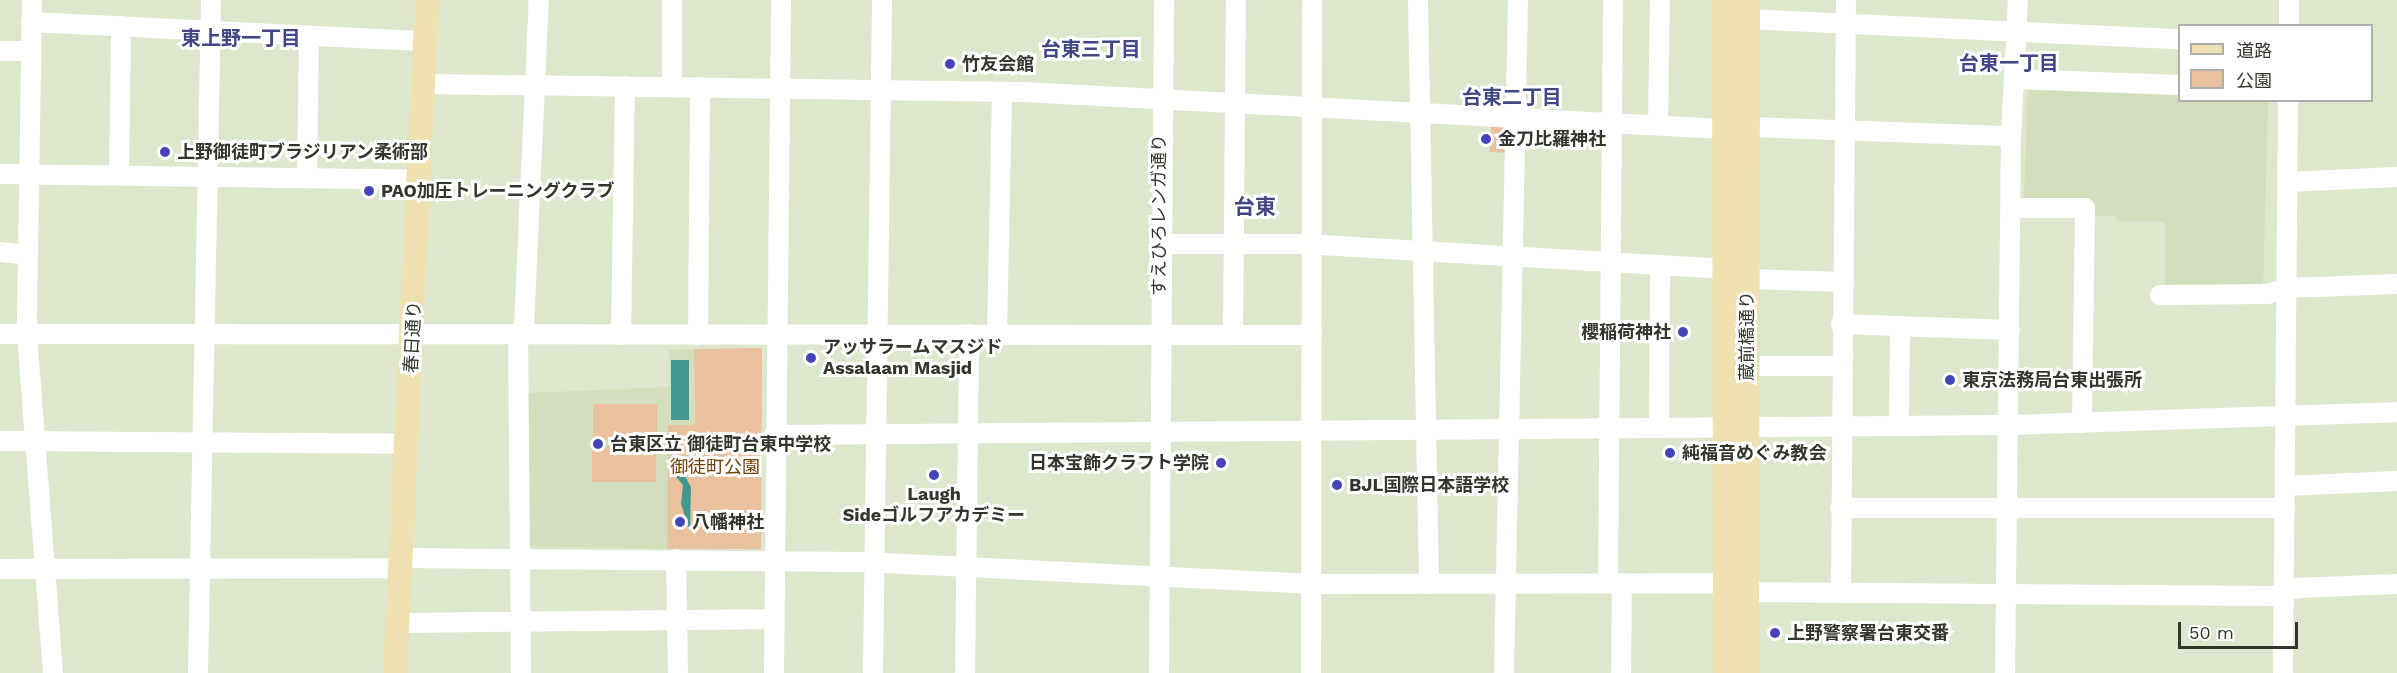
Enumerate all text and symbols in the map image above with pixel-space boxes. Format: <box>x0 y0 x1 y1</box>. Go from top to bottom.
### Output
legend <box>2178 24 2373 102</box>
district label: 東上野一丁目 <box>181 26 301 50</box>
district label: 台東三丁目 <box>1041 37 1141 61</box>
text: 道路 <box>2236 40 2272 61</box>
district label: 台東一丁目 <box>1959 51 2059 75</box>
place label: 竹友会館 <box>962 53 1034 75</box>
marker: 竹友会館 <box>943 57 957 71</box>
text: 公園 <box>2236 70 2272 91</box>
district label: 台東二丁目 <box>1462 85 1562 109</box>
place label: 金刀比羅神社 <box>1498 128 1606 150</box>
marker: 金刀比羅神社 <box>1479 132 1493 146</box>
street label: すえひろレンガ通り <box>1148 134 1170 296</box>
place label: 上野御徒町ブラジリアン柔術部 <box>177 141 429 163</box>
marker: 上野御徒町ブラジリアン柔術部 <box>158 145 172 159</box>
place label: PAO加圧トレーニングクラブ <box>381 180 615 202</box>
marker: PAO加圧トレーニングクラブ <box>362 184 376 198</box>
district label: 台東 <box>1234 194 1276 220</box>
street label: 蔵前橋通り <box>1736 291 1758 381</box>
street label: 春日通り <box>400 300 426 374</box>
place label: 櫻稲荷神社 <box>1581 321 1671 343</box>
marker: 櫻稲荷神社 <box>1676 325 1690 339</box>
place label: アッサラームマスジド Assalaam Masjid <box>823 337 1003 380</box>
marker: アッサラームマスジド Assalaam Masjid <box>804 351 818 365</box>
place label: 東京法務局台東出張所 <box>1962 369 2142 391</box>
marker: 東京法務局台東出張所 <box>1943 373 1957 387</box>
place label: 台東区立 御徒町台東中学校 <box>610 433 831 455</box>
marker: 台東区立 御徒町台東中学校 <box>591 437 605 451</box>
place label: 純福音めぐみ教会 <box>1682 442 1826 464</box>
marker: 純福音めぐみ教会 <box>1663 446 1677 460</box>
place label: 日本宝飾クラフト学院 <box>1029 452 1209 474</box>
park label: 御徒町公園 <box>670 456 760 478</box>
marker: 日本宝飾クラフト学院 <box>1214 456 1228 470</box>
marker: Laugh Sideゴルフアカデミー <box>927 468 941 482</box>
place label: BJL国際日本語学校 <box>1349 474 1509 496</box>
marker: BJL国際日本語学校 <box>1330 478 1344 492</box>
place label: Laugh Sideゴルフアカデミー <box>843 484 1025 526</box>
place label: 八幡神社 <box>692 511 764 533</box>
marker: 八幡神社 <box>673 515 687 529</box>
scale bar <box>2181 610 2301 648</box>
place label: 上野警察署台東交番 <box>1787 622 1949 644</box>
text: 50 m <box>2189 622 2234 643</box>
marker: 上野警察署台東交番 <box>1768 626 1782 640</box>

